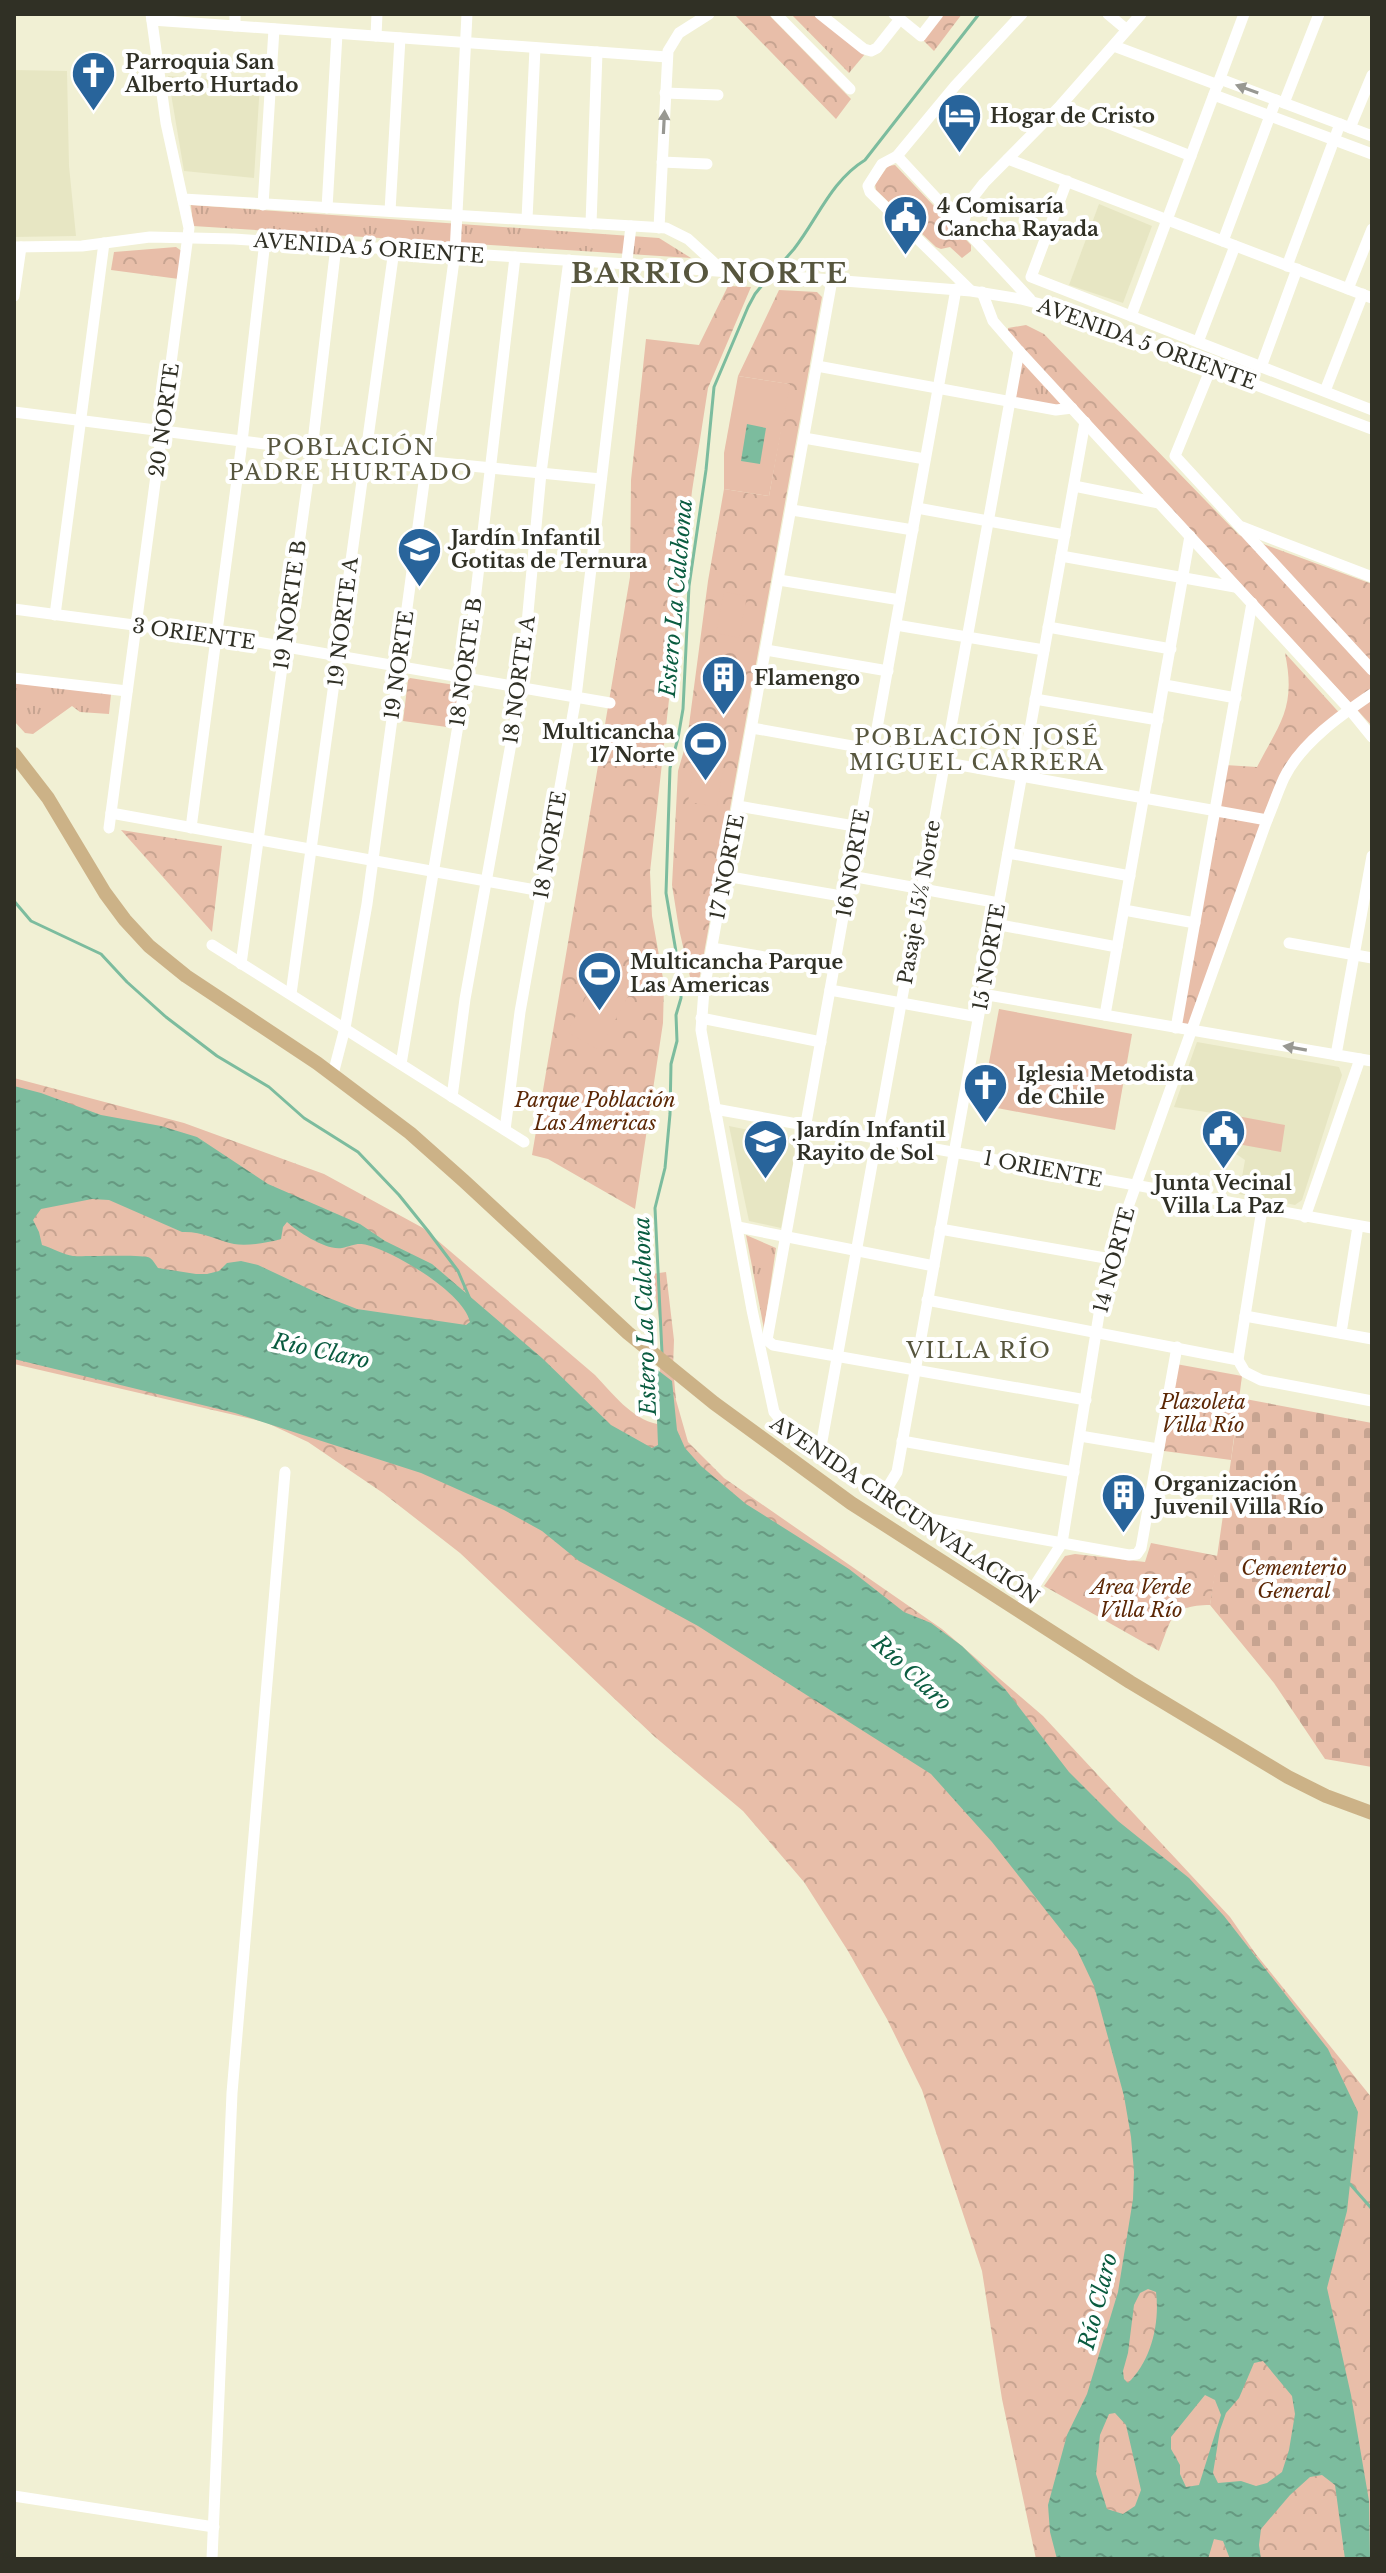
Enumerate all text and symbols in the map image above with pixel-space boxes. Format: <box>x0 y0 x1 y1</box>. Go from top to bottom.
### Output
church icon: Parroquia San Alberto Hurtado <box>70 50 118 113</box>
place label: Parroquia San Alberto Hurtado <box>124 50 298 97</box>
one-way arrow <box>1235 82 1259 95</box>
hotel icon: Hogar de Cristo <box>935 92 983 155</box>
place label: Hogar de Cristo <box>990 104 1155 128</box>
one-way arrow <box>657 109 670 134</box>
public building icon: 4 Comisaría Cancha Rayada <box>882 193 930 256</box>
place label: 4 Comisaría Cancha Rayada <box>937 194 1099 241</box>
street label: AVENIDA 5 ORIENTE <box>252 228 485 268</box>
district label: BARRIO NORTE <box>571 256 849 291</box>
street label: AVENIDA 5 ORIENTE <box>1033 293 1260 395</box>
street label: 20 NORTE <box>144 362 184 478</box>
district label: POBLACIÓN PADRE HURTADO <box>228 433 474 486</box>
water label: Estero La Calchona <box>654 498 698 699</box>
school or university icon: Jardín Infantil Gotitas de Ternura <box>396 525 444 588</box>
place label: Jardín Infantil Gotitas de Ternura <box>447 526 648 573</box>
street label: 19 NORTE B <box>269 539 311 671</box>
street label: 19 NORTE A <box>323 555 363 688</box>
street label: 18 NORTE B <box>445 596 487 728</box>
street label: 19 NORTE <box>379 609 419 721</box>
street label: 3 ORIENTE <box>131 613 257 655</box>
street label: 18 NORTE A <box>498 614 540 746</box>
building icon: Flamengo <box>699 654 747 717</box>
place label: Flamengo <box>754 666 860 690</box>
sports icon: Multicancha 17 Norte <box>682 719 730 782</box>
place label: Multicancha 17 Norte <box>542 720 676 767</box>
district label: POBLACIÓN JOSÉ MIGUEL CARRERA <box>849 723 1105 776</box>
street label: 18 NORTE <box>529 789 571 901</box>
street label: 16 NORTE <box>832 807 874 919</box>
street label: 17 NORTE <box>705 812 749 922</box>
street label: Pasaje 15½ Norte <box>893 818 945 986</box>
street label: 15 NORTE <box>968 902 1010 1012</box>
sports icon: Multicancha Parque Las Americas <box>575 949 623 1012</box>
place label: Multicancha Parque Las Americas <box>630 950 843 997</box>
one-way arrow <box>1282 1041 1307 1053</box>
church icon: Iglesia Metodista de Chile <box>962 1061 1010 1124</box>
place label: Iglesia Metodista de Chile <box>1017 1062 1195 1109</box>
park label: Parque Población Las Americas <box>514 1088 675 1135</box>
public building icon: Junta Vecinal Villa La Paz <box>1199 1107 1247 1170</box>
school or university icon: Jardín Infantil Rayito de Sol <box>741 1118 789 1181</box>
place label: Jardín Infantil Rayito de Sol <box>792 1118 946 1165</box>
street label: 1 ORIENTE <box>982 1146 1104 1192</box>
place label: Junta Vecinal Villa La Paz <box>1150 1171 1292 1218</box>
street label: 14 NORTE <box>1088 1204 1140 1316</box>
water label: Estero La Calchona <box>628 1216 662 1417</box>
water label: Río Claro <box>269 1327 372 1374</box>
district label: VILLA RÍO <box>905 1336 1052 1364</box>
park label: Plazoleta Villa Río <box>1159 1390 1246 1437</box>
street label: AVENIDA CIRCUNVALACIÓN <box>765 1409 1045 1609</box>
building icon: Organización Juvenil Villa Río <box>1099 1471 1147 1534</box>
place label: Organización Juvenil Villa Río <box>1150 1472 1324 1519</box>
park label: Cementerio General <box>1241 1556 1347 1603</box>
park label: Area Verde Villa Río <box>1088 1575 1191 1622</box>
water label: Río Claro <box>866 1629 957 1716</box>
water label: Río Claro <box>1073 2250 1123 2353</box>

